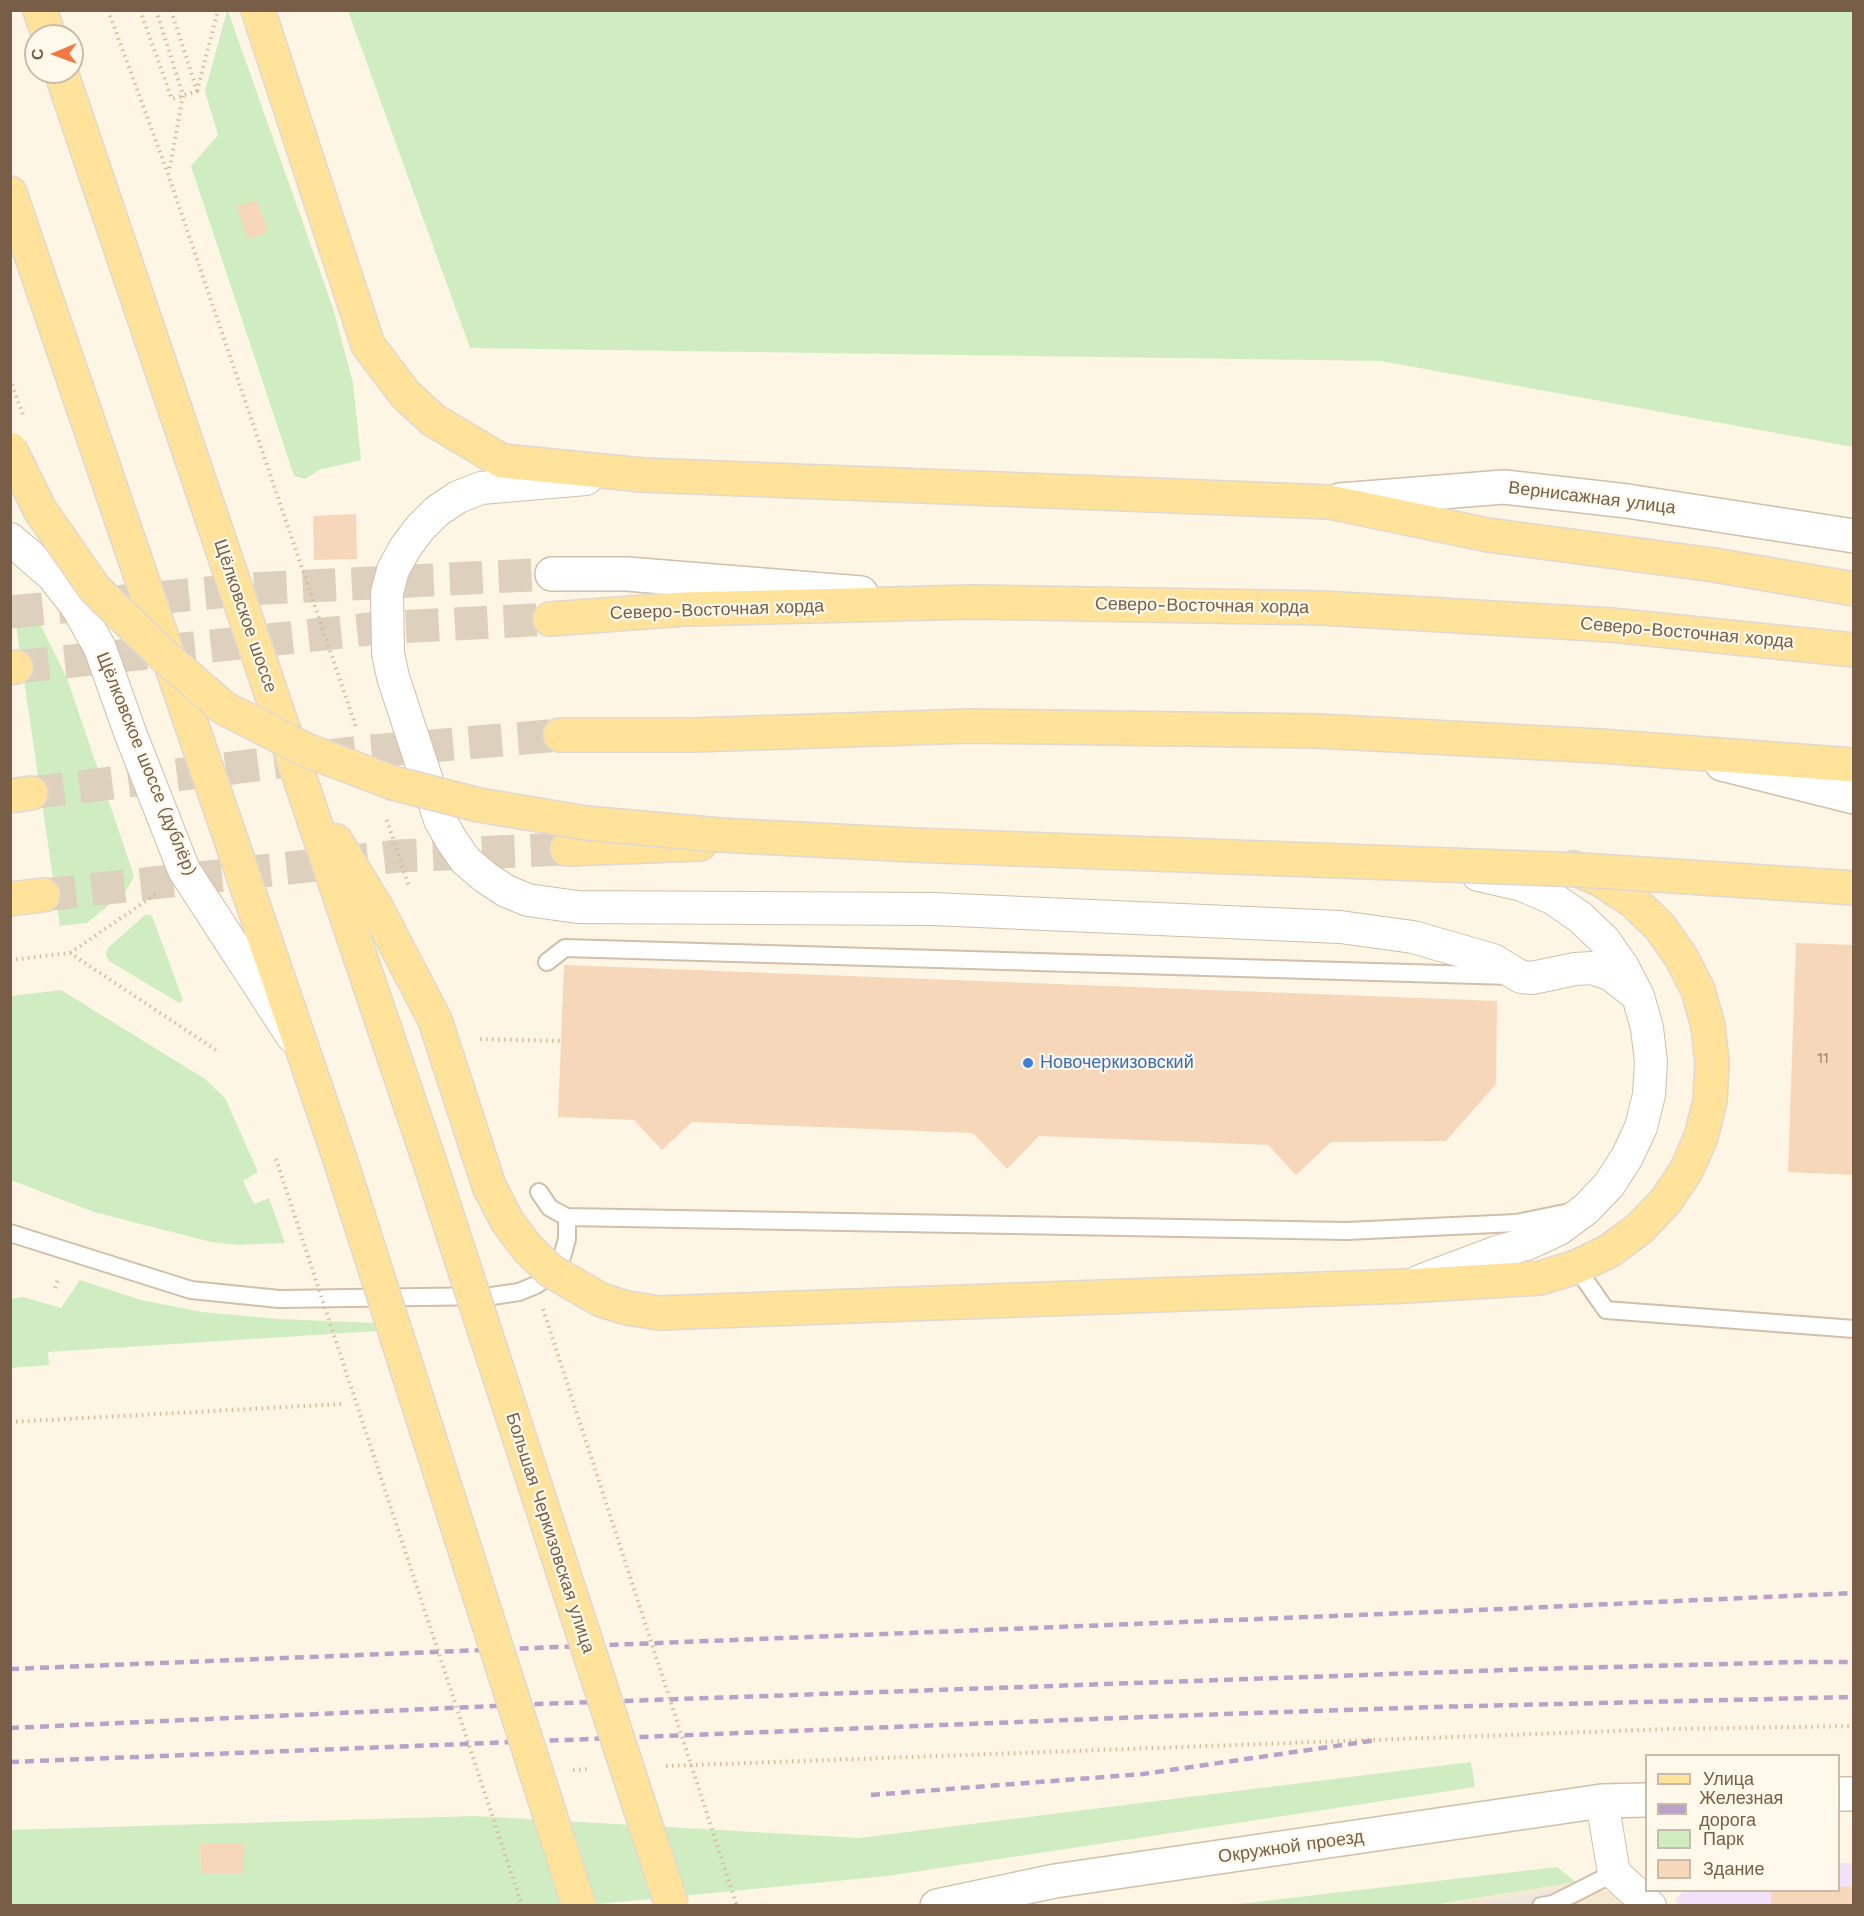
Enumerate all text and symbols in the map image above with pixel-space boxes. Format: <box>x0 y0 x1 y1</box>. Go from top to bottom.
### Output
north arrow <box>24 24 84 84</box>
text: С <box>28 48 47 60</box>
street label: Вернисажная улица <box>1507 477 1677 519</box>
street label: Щёлковское шоссе <box>209 537 281 695</box>
street label: Северо-Восточная хорда <box>1095 593 1309 619</box>
street label: Северо-Восточная хорда <box>609 595 825 625</box>
street label: Северо-Восточная хорда <box>1579 613 1795 653</box>
street label: Щёлковское шоссе (дублёр) <box>91 649 201 879</box>
house number: 11 <box>1817 1050 1829 1068</box>
place label: Новочеркизовский <box>1040 1052 1194 1074</box>
marker: Новочеркизовский <box>1021 1056 1035 1070</box>
street label: Большая Черкизовская улица <box>501 1410 599 1656</box>
legend <box>1645 1754 1840 1892</box>
text: Улица <box>1703 1768 1754 1789</box>
text: Железная дорога <box>1699 1787 1783 1830</box>
street label: Окружной проезд <box>1217 1826 1365 1868</box>
text: Парк <box>1703 1828 1744 1849</box>
text: Здание <box>1703 1858 1764 1879</box>

